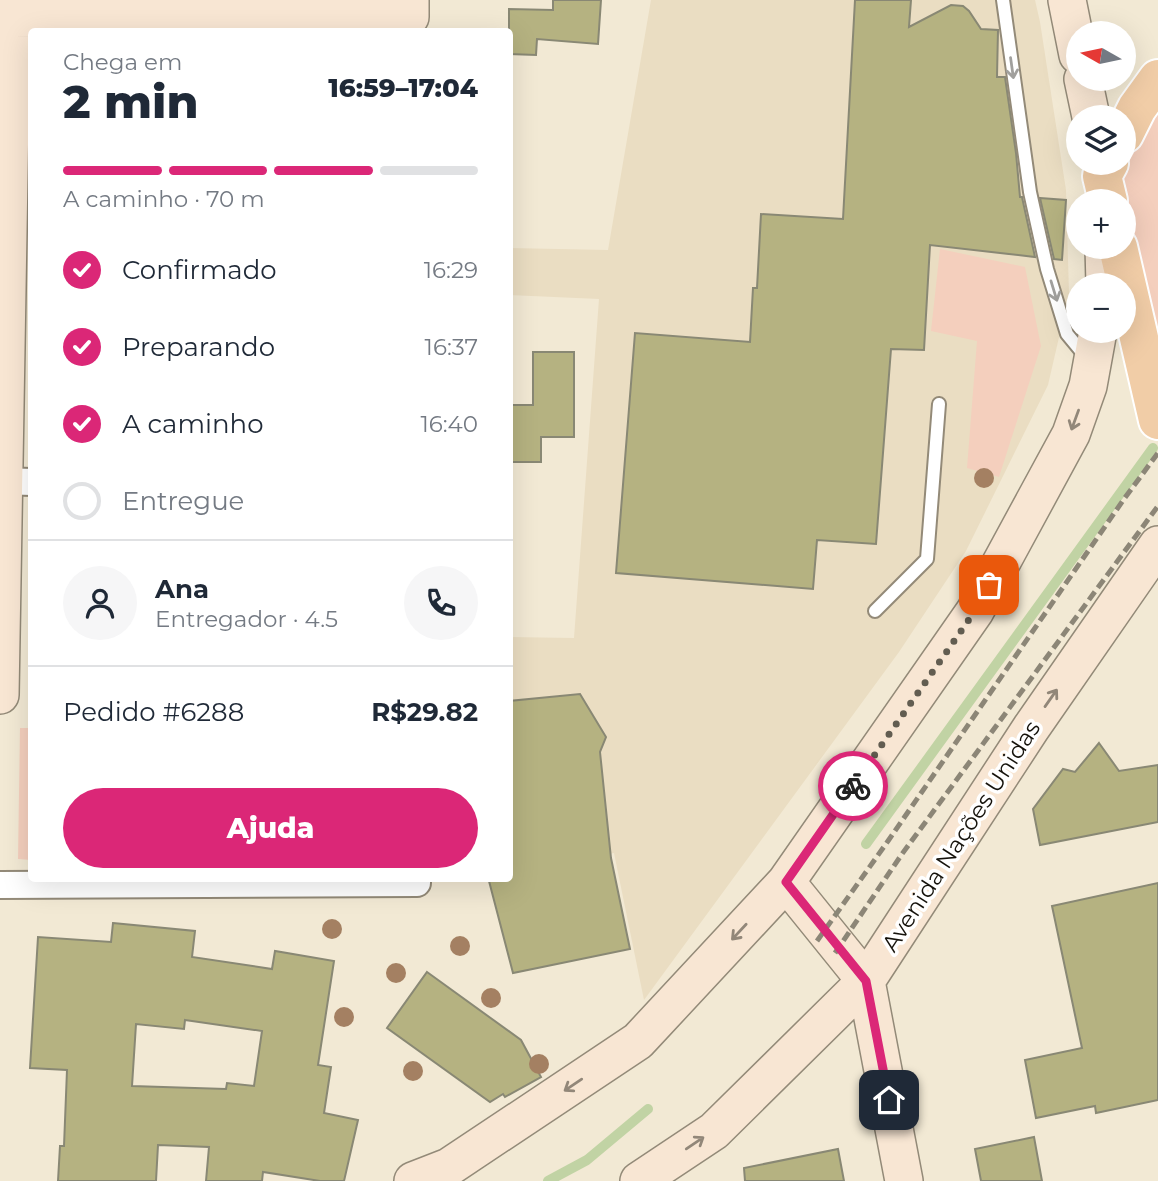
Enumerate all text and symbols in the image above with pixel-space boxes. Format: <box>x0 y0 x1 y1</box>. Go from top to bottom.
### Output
north arrow <box>1066 21 1136 91</box>
map controls <box>1066 21 1136 343</box>
text: Chega em <box>63 48 182 76</box>
one-way arrow <box>1006 56 1019 78</box>
text: 16:59–17:04 <box>328 72 478 104</box>
text: 2 min <box>63 73 198 130</box>
button: layers <box>1066 105 1136 175</box>
text: A caminho · 70 m <box>63 185 265 213</box>
button: + <box>1066 189 1136 259</box>
icon: check <box>63 251 101 289</box>
text: Confirmado <box>122 254 277 286</box>
text: 16:29 <box>424 256 478 284</box>
button: − <box>1066 273 1136 343</box>
one-way arrow <box>1049 280 1062 302</box>
icon: check <box>63 328 101 366</box>
text: Preparando <box>122 331 275 363</box>
text: 16:37 <box>425 333 478 361</box>
icon: check <box>63 405 101 443</box>
text: A caminho <box>122 408 263 440</box>
one-way arrow <box>1068 409 1081 431</box>
text: 16:40 <box>420 410 478 438</box>
text: Entregue <box>122 485 244 517</box>
pin <box>959 555 1019 615</box>
button: person <box>63 566 137 640</box>
button: phone <box>404 566 478 640</box>
icon: bag <box>970 566 1008 604</box>
text: Ana <box>155 573 209 605</box>
text: Entregador · 4.5 <box>155 605 338 633</box>
one-way arrow <box>1044 689 1058 708</box>
text: Pedido #6288 <box>63 696 244 728</box>
text: R$29.82 <box>371 696 478 728</box>
street label: Avenida Nações Unidas <box>876 715 1046 957</box>
courier <box>818 751 888 821</box>
icon: bike <box>834 767 872 805</box>
button: Ajuda <box>63 788 478 868</box>
one-way arrow <box>731 923 748 940</box>
pin <box>859 1070 919 1130</box>
one-way arrow <box>563 1078 583 1092</box>
icon: home <box>870 1081 908 1119</box>
one-way arrow <box>685 1136 705 1150</box>

